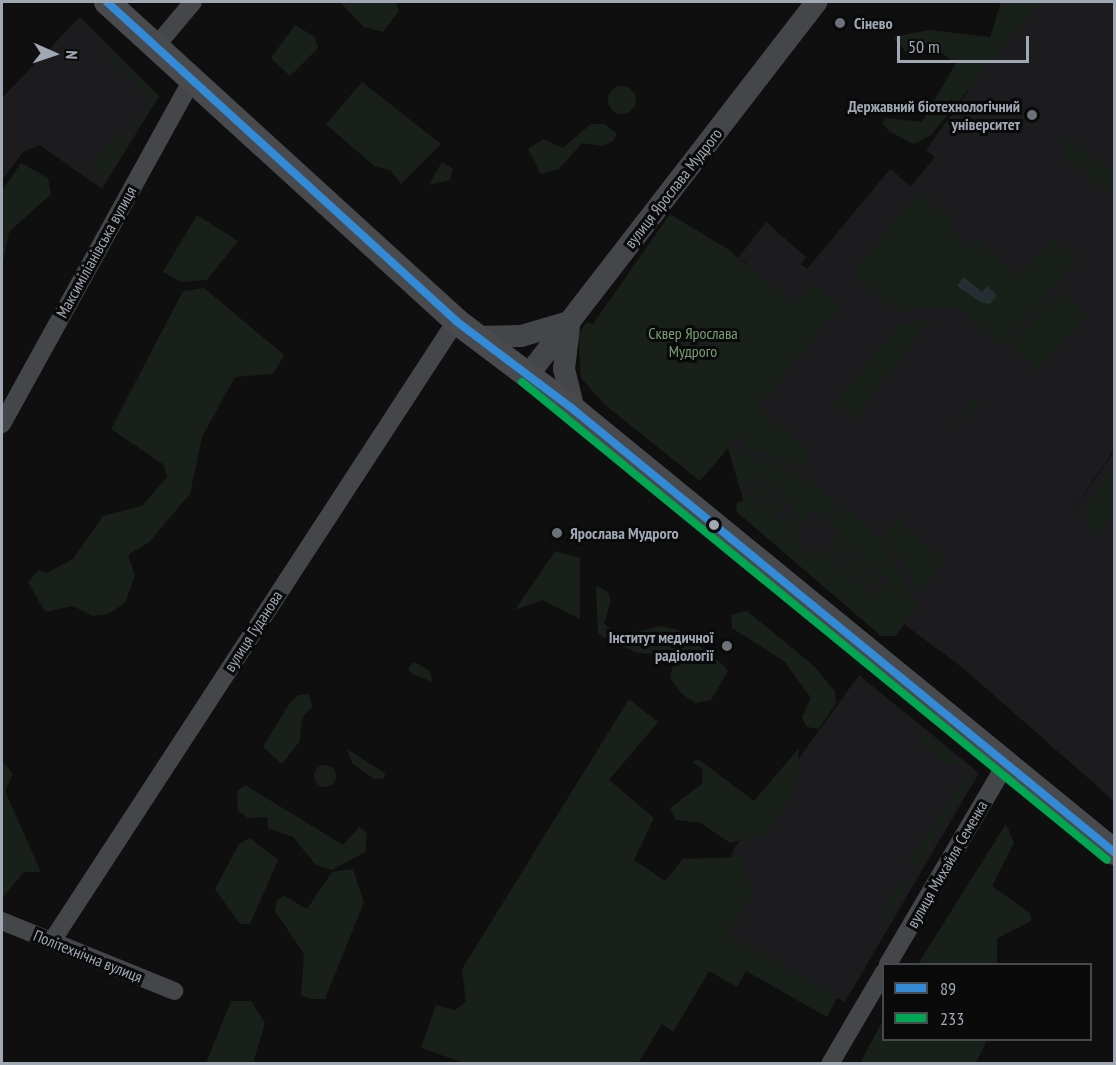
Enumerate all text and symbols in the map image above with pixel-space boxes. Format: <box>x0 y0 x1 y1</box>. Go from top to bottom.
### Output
place label: Сінево <box>854 13 893 33</box>
marker: Сінево <box>831 14 849 32</box>
north arrow <box>24 24 84 84</box>
scale bar <box>900 24 1032 62</box>
text: 50 m <box>908 35 940 58</box>
text: N <box>62 50 82 60</box>
place label: Державний біотехнологічний університет <box>848 96 1020 134</box>
marker: Державний біотехнологічний університет <box>1025 108 1039 122</box>
street label: вулиця Ярослава Мудрого <box>620 124 726 252</box>
street label: Максиміліанівська вулиця <box>52 183 140 321</box>
park label: Сквер Ярослава Мудрого <box>648 323 738 361</box>
unlabelled marker <box>708 519 720 531</box>
place label: Ярослава Мудрого <box>570 523 679 543</box>
marker: Ярослава Мудрого <box>548 524 566 542</box>
street label: вулиця Гуданова <box>220 587 286 675</box>
place label: Інститут медичної радіології <box>608 627 714 665</box>
marker: Інститут медичної радіології <box>718 637 736 655</box>
street label: вулиця Михайля Семенка <box>903 797 991 931</box>
street label: Політехнічна вулиця <box>31 925 145 987</box>
legend <box>882 963 1092 1041</box>
text: 89 <box>940 977 956 1000</box>
text: 233 <box>940 1007 964 1030</box>

